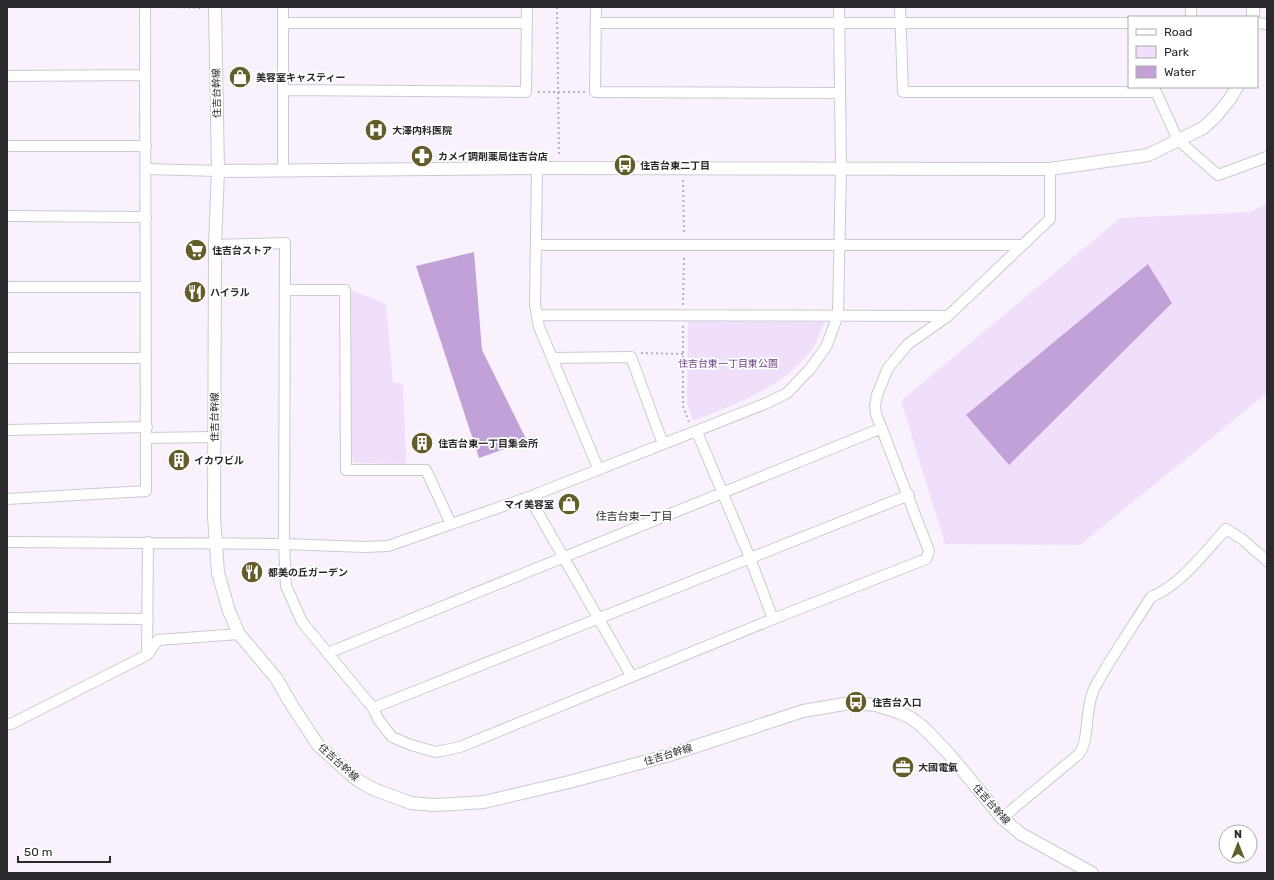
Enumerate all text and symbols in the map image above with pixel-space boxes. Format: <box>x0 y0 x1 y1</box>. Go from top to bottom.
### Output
legend <box>1128 16 1258 88</box>
text: Road <box>1164 25 1192 39</box>
text: Park <box>1164 45 1190 59</box>
shop icon: 美容室キャスティー <box>227 64 253 90</box>
text: Water <box>1164 65 1196 79</box>
street label: 住吉台幹線 <box>211 68 223 118</box>
place label: 美容室キャスティー <box>256 72 345 84</box>
hospital icon: 大澤内科医院 <box>363 117 389 143</box>
place label: 大澤内科医院 <box>392 125 452 137</box>
pharmacy icon: カメイ調剤薬局住吉台店 <box>409 143 435 169</box>
place label: カメイ調剤薬局住吉台店 <box>438 151 548 163</box>
bus stop icon: 住吉台東二丁目 <box>612 152 638 178</box>
place label: 住吉台東二丁目 <box>640 160 710 172</box>
supermarket icon: 住吉台ストア <box>183 237 209 263</box>
place label: 住吉台ストア <box>212 245 272 257</box>
restaurant icon: ハイラル <box>182 279 208 305</box>
place label: ハイラル <box>210 287 250 299</box>
park label: 住吉台東一丁目東公園 <box>678 358 778 370</box>
street label: 住吉台幹線 <box>209 392 221 442</box>
building icon: 住吉台東一丁目集会所 <box>409 430 435 456</box>
place label: 住吉台東一丁目集会所 <box>438 438 538 450</box>
building icon: イカワビル <box>166 447 192 473</box>
place label: イカワビル <box>194 455 244 467</box>
shop icon: マイ美容室 <box>556 491 582 517</box>
place label: マイ美容室 <box>504 499 554 511</box>
district label: 住吉台東一丁目 <box>596 510 673 523</box>
restaurant icon: 都美の丘ガーデン <box>239 559 265 585</box>
place label: 都美の丘ガーデン <box>268 567 348 579</box>
bus stop icon: 住吉台入口 <box>843 689 869 715</box>
place label: 住吉台入口 <box>872 697 922 709</box>
street label: 住吉台幹線 <box>316 742 361 784</box>
street label: 住吉台幹線 <box>643 742 694 768</box>
office icon: 大國電氣 <box>890 754 916 780</box>
place label: 大國電氣 <box>918 762 958 774</box>
street label: 住吉台幹線 <box>970 782 1012 827</box>
north arrow <box>1218 824 1258 864</box>
text: N <box>1234 828 1242 841</box>
scale bar <box>18 838 110 864</box>
text: 50 m <box>24 845 52 859</box>

